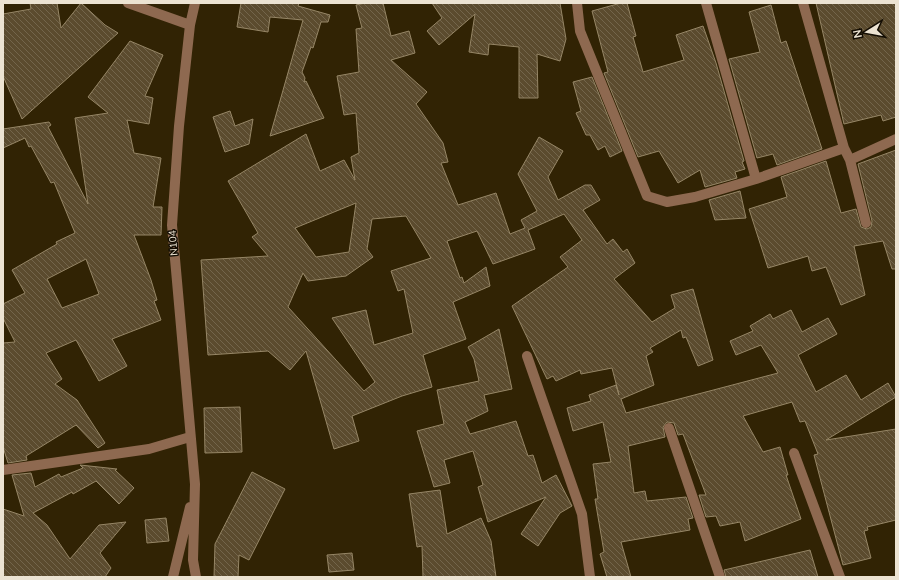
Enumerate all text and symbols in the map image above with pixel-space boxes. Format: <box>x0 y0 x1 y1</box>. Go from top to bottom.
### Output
north arrow <box>847 12 887 52</box>
text: N <box>850 28 865 39</box>
street label: N104 <box>165 230 181 256</box>

